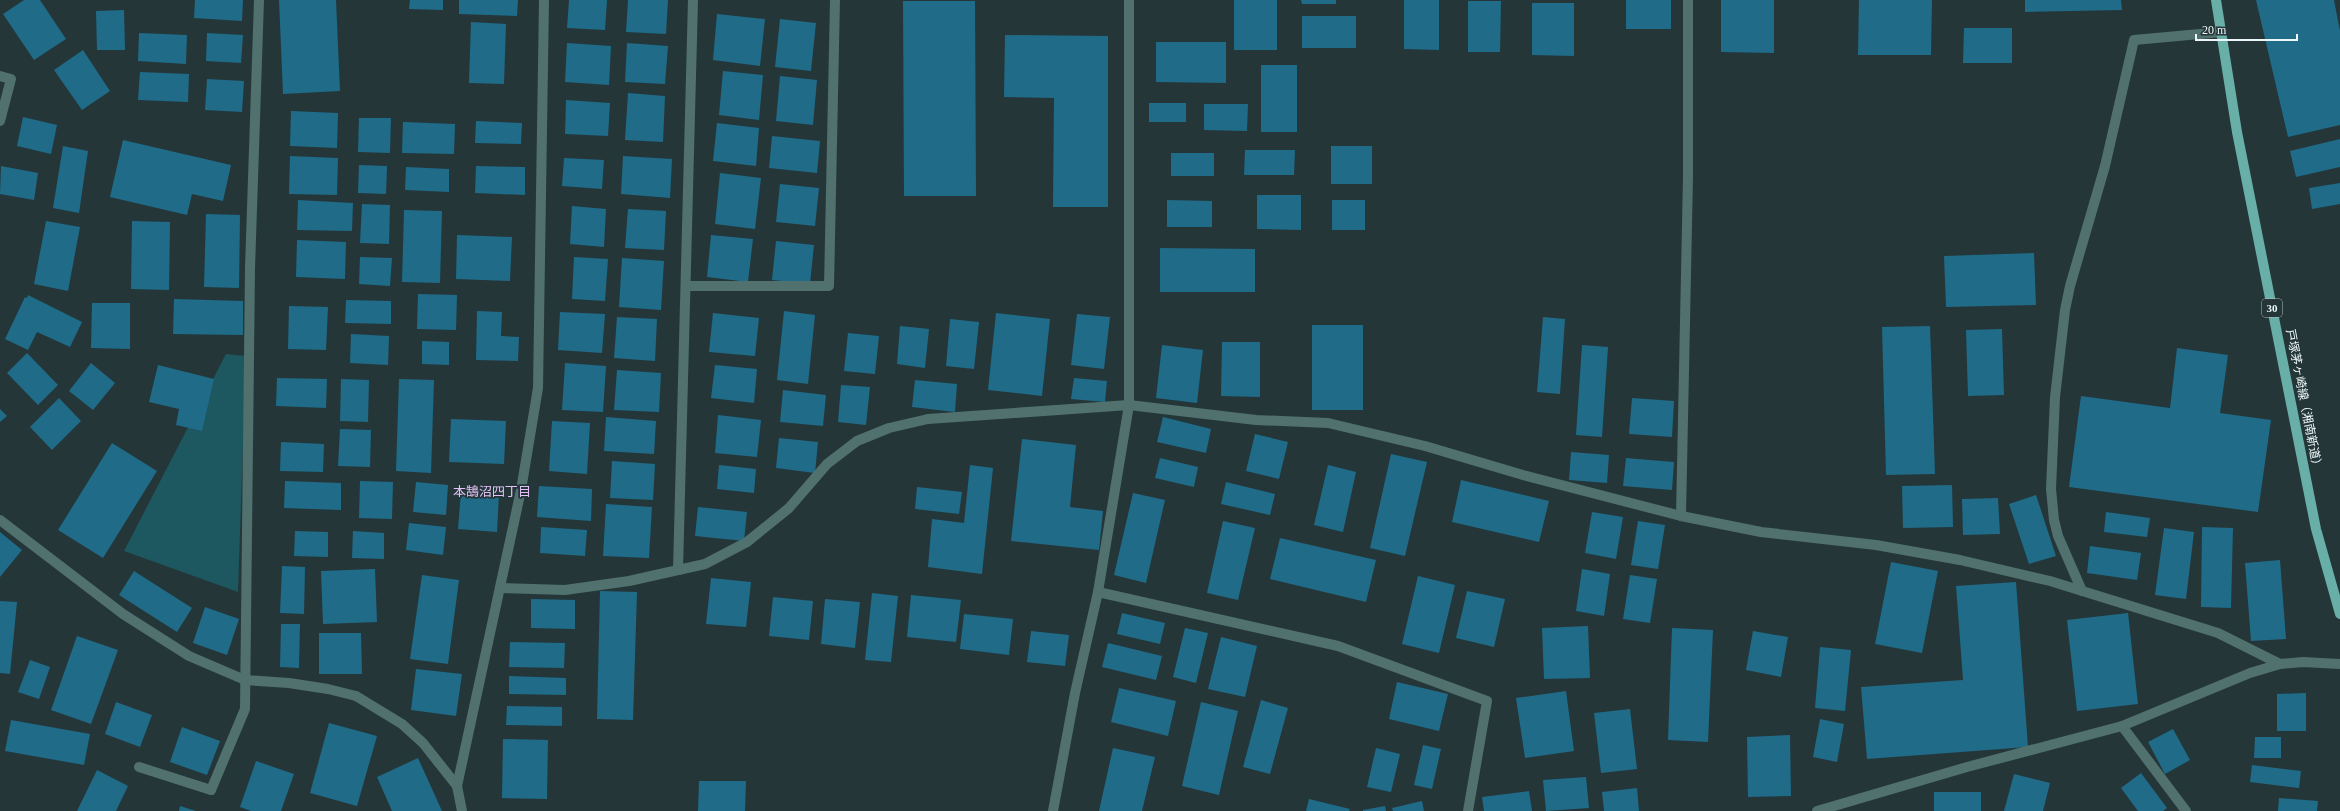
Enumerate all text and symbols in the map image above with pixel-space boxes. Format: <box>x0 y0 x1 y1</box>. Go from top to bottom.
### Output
scale bar <box>2196 16 2297 42</box>
text: 20 m <box>2202 23 2227 37</box>
road number: 30 <box>2262 299 2282 317</box>
street label: 戸塚茅ヶ崎線（湘南新道） <box>2283 328 2325 472</box>
district label: 本鵠沼四丁目 <box>453 484 531 499</box>

